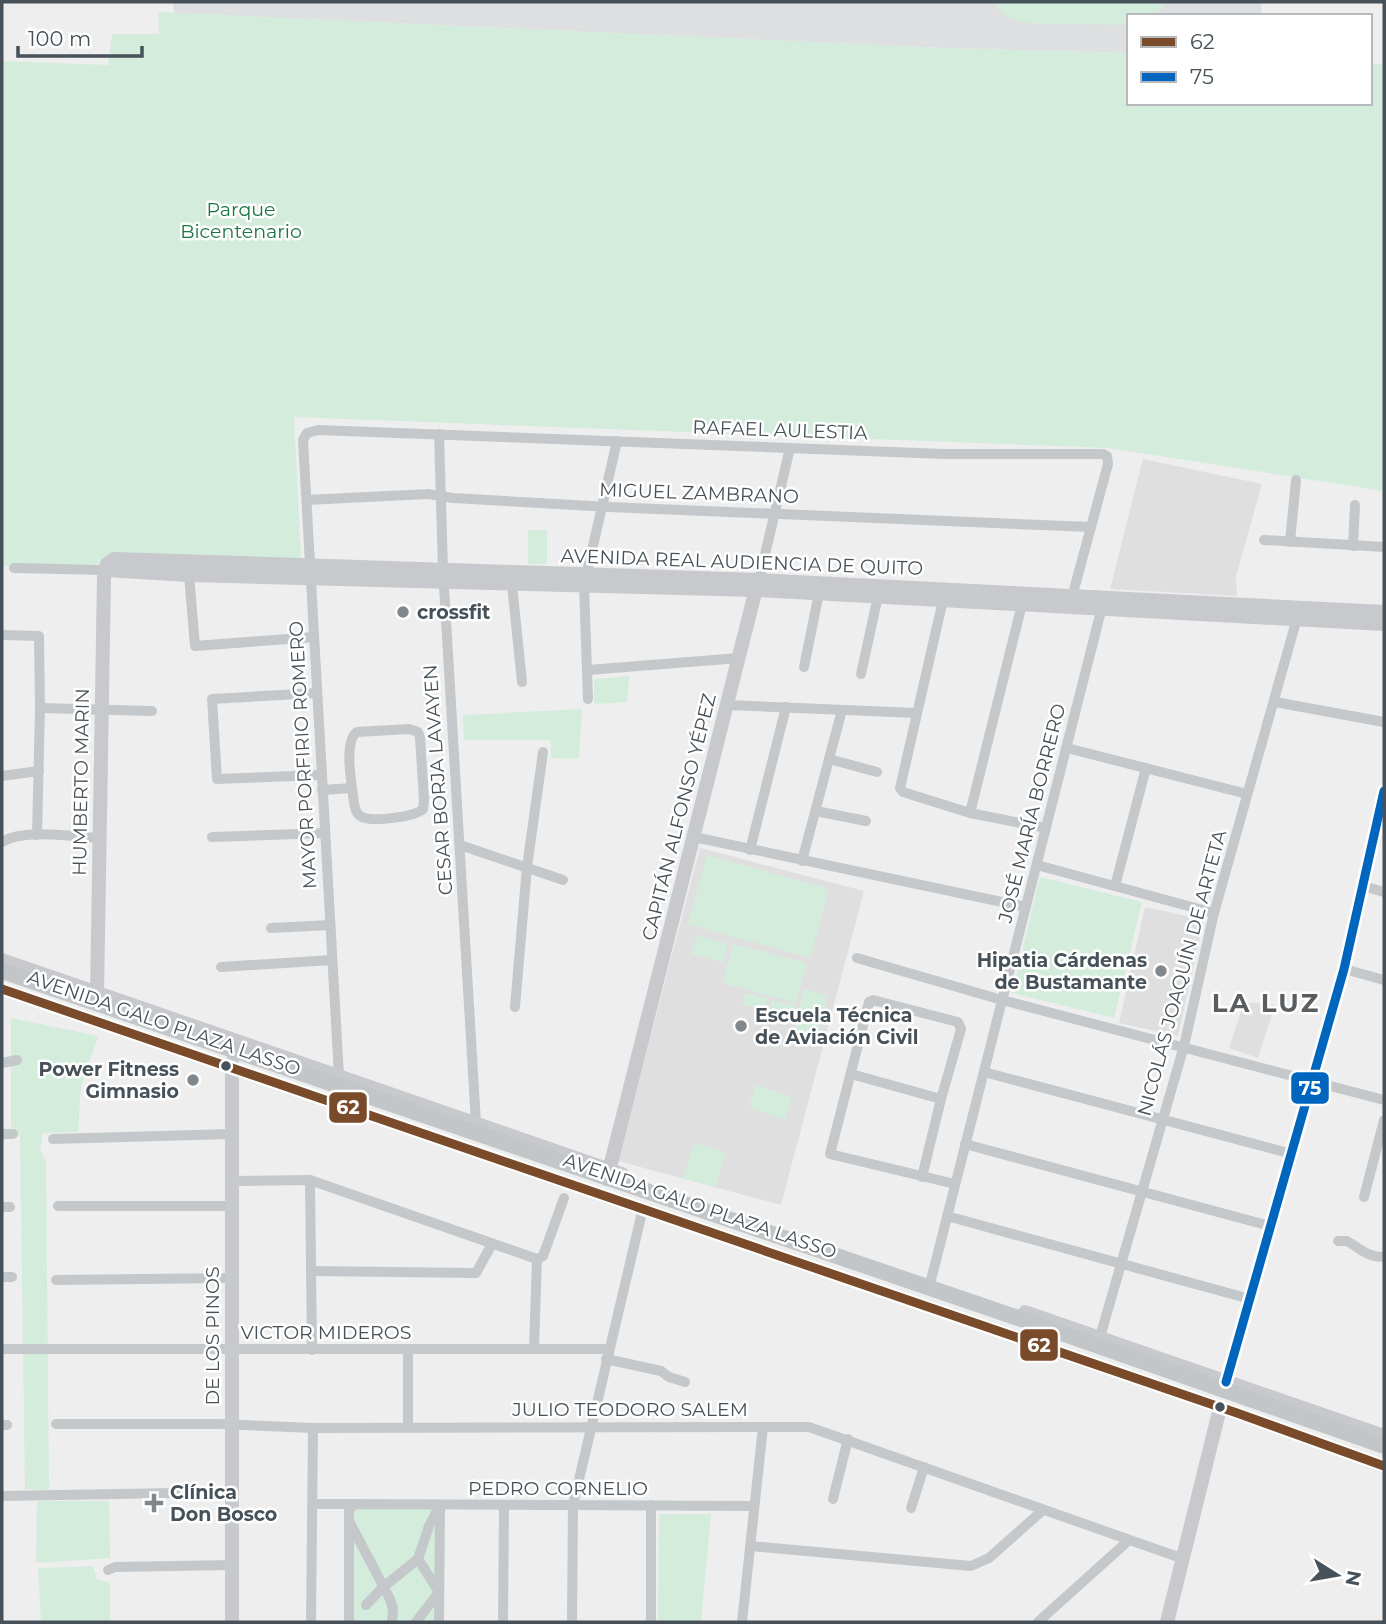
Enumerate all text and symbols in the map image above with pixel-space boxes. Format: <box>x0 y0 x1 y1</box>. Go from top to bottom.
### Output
scale bar <box>18 14 142 58</box>
legend <box>1127 14 1372 105</box>
text: 100 m <box>28 26 91 51</box>
text: 62 <box>1190 29 1215 54</box>
text: 75 <box>1190 64 1214 89</box>
park label: Parque Bicentenario <box>180 198 302 243</box>
street label: RAFAEL AULESTIA <box>692 415 868 445</box>
street label: MIGUEL ZAMBRANO <box>599 478 799 508</box>
street label: AVENIDA REAL AUDIENCIA DE QUITO <box>560 544 924 580</box>
place label: crossfit <box>417 601 490 624</box>
marker: crossfit <box>395 604 411 620</box>
street label: MAYOR PORFIRIO ROMERO <box>284 620 322 890</box>
street label: CESAR BORJA LAVAYEN <box>418 664 458 896</box>
street label: HUMBERTO MARIN <box>68 688 94 876</box>
street label: CAPITÁN ALFONSO YÉPEZ <box>637 691 721 943</box>
street label: JOSÉ MARÍA BORRERO <box>993 701 1070 926</box>
street label: NICOLÁS JOAQUÍN DE ARTETA <box>1133 827 1231 1119</box>
place label: Hipatia Cárdenas de Bustamante <box>977 949 1147 994</box>
marker: Hipatia Cárdenas de Bustamante <box>1153 963 1169 979</box>
street label: AVENIDA GALO PLAZA LASSO <box>24 965 304 1081</box>
district label: LA LUZ <box>1212 987 1320 1019</box>
place label: Escuela Técnica de Aviación Civil <box>755 1004 919 1049</box>
marker: Escuela Técnica de Aviación Civil <box>733 1018 749 1034</box>
place label: Power Fitness Gimnasio <box>39 1058 179 1103</box>
unlabelled marker <box>219 1059 233 1073</box>
line badge: 75 <box>1290 1071 1330 1105</box>
marker: Power Fitness Gimnasio <box>185 1072 201 1088</box>
text: 75 <box>1299 1077 1321 1100</box>
line badge: 62 <box>328 1091 368 1124</box>
text: 62 <box>336 1096 360 1119</box>
street label: AVENIDA GALO PLAZA LASSO <box>560 1148 840 1264</box>
street label: DE LOS PINOS <box>201 1266 224 1406</box>
street label: VICTOR MIDEROS <box>241 1321 411 1344</box>
line badge: 62 <box>1019 1328 1059 1362</box>
text: 62 <box>1027 1334 1051 1357</box>
street label: JULIO TEODORO SALEM <box>511 1398 748 1421</box>
unlabelled marker <box>1213 1400 1227 1414</box>
street label: PEDRO CORNELIO <box>468 1477 648 1500</box>
place label: Clínica Don Bosco <box>170 1481 277 1526</box>
marker: Clínica Don Bosco <box>144 1493 164 1513</box>
north arrow <box>1302 1540 1372 1610</box>
text: N <box>1340 1568 1366 1588</box>

